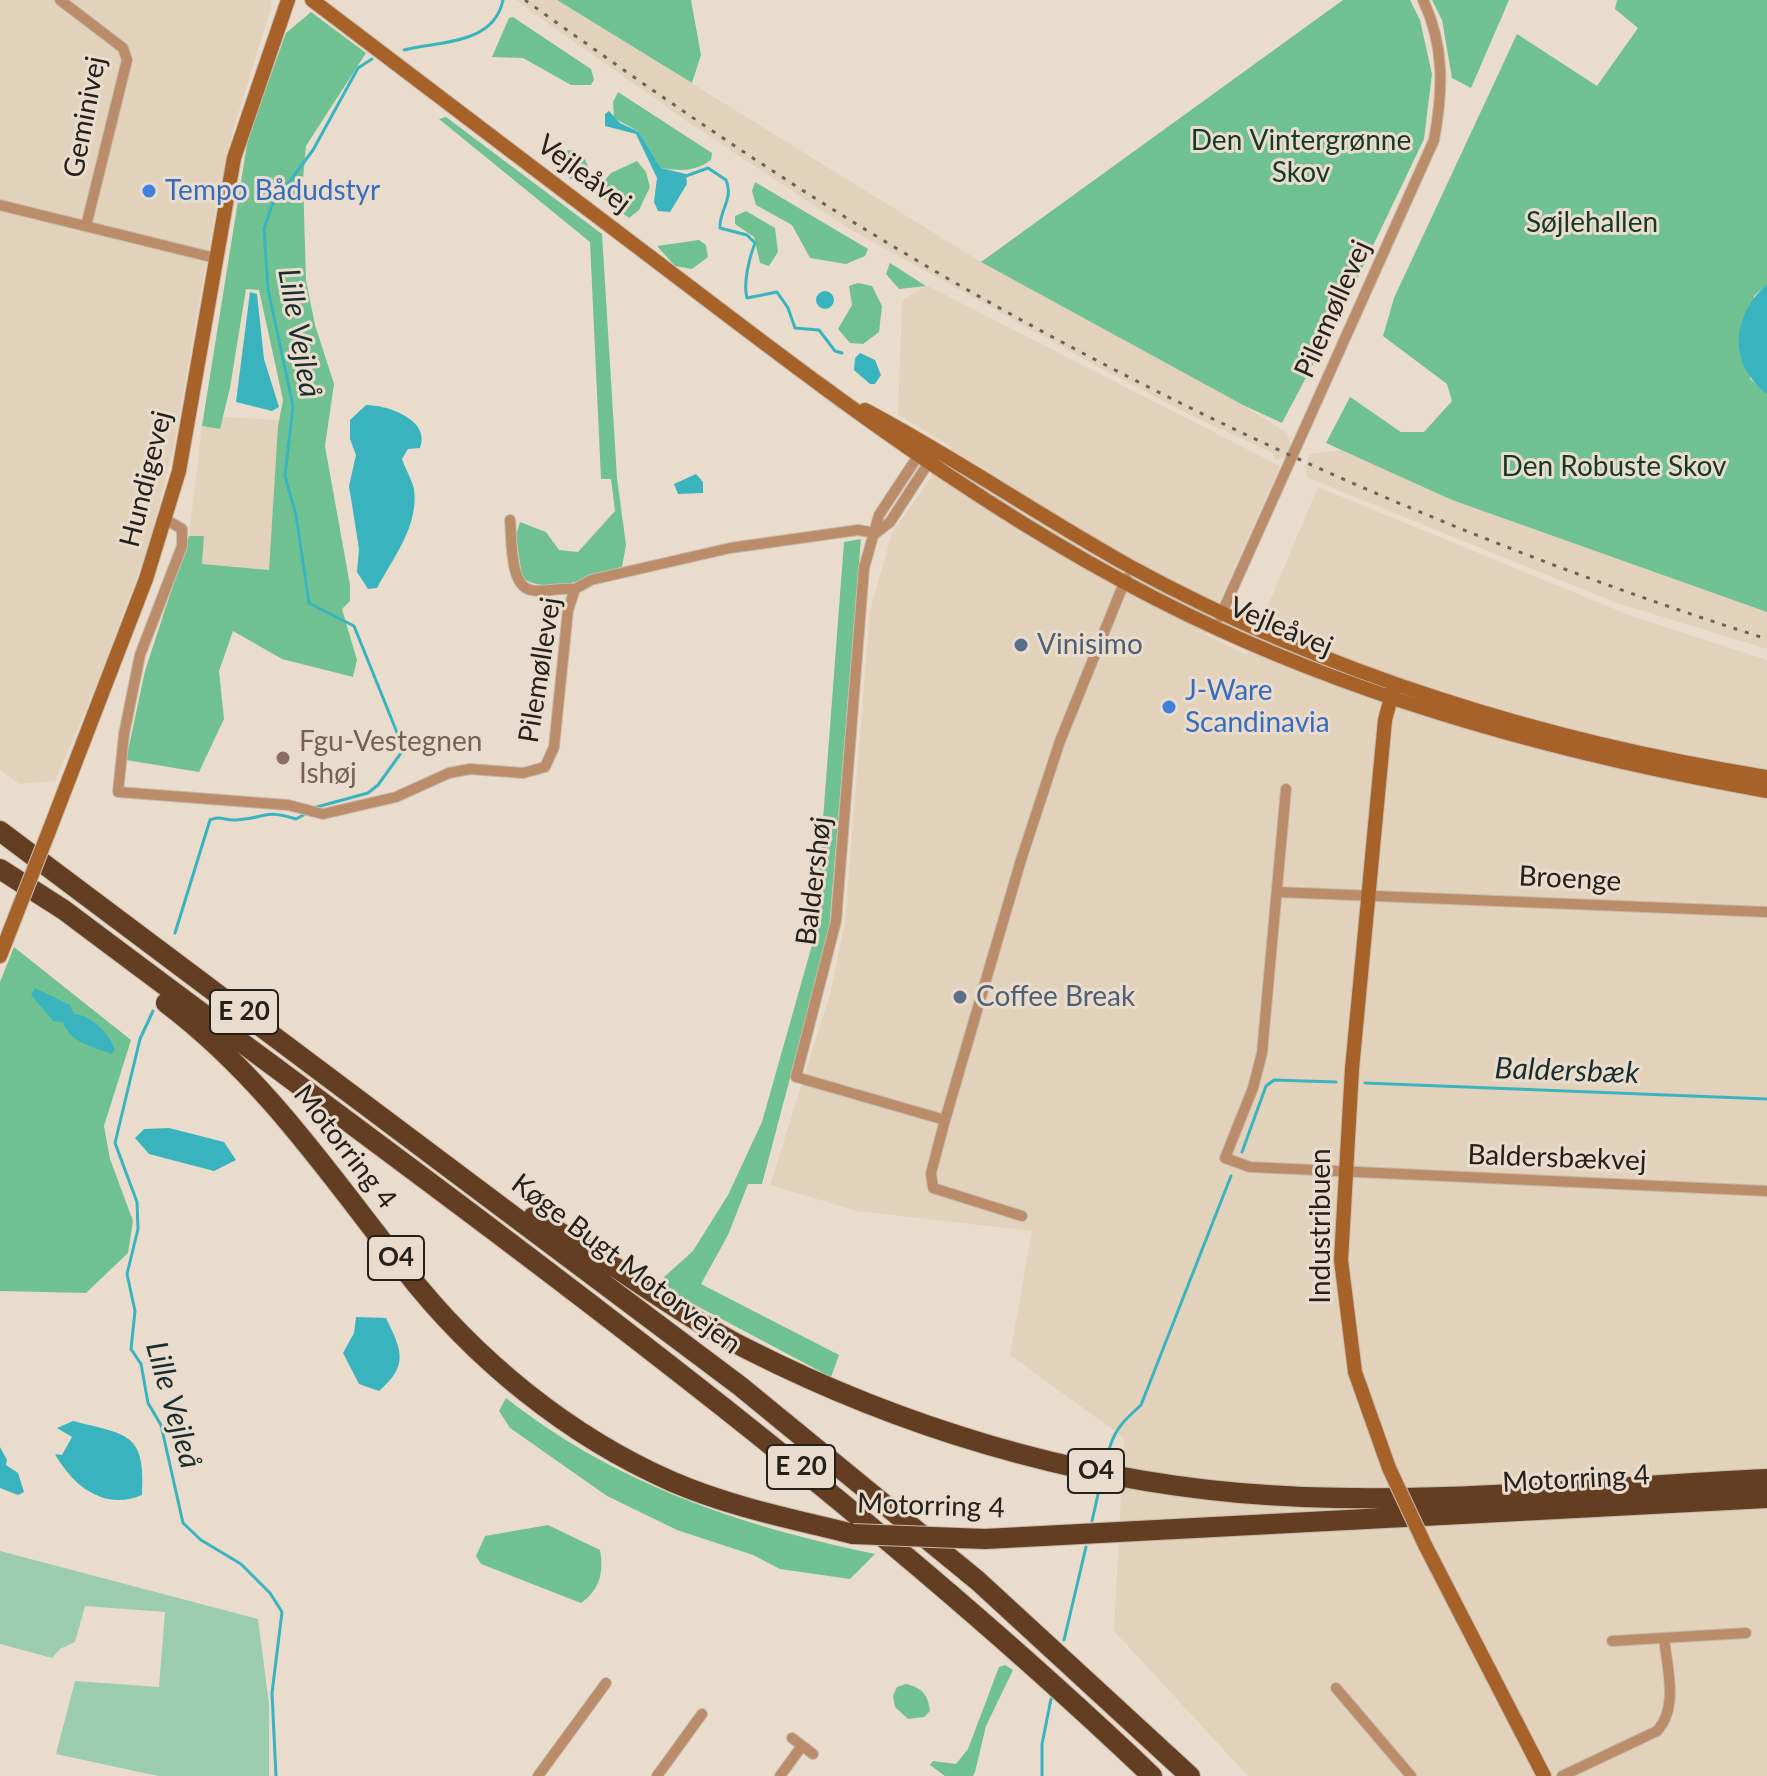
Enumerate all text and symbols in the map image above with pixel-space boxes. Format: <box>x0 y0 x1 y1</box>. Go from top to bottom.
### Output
street label: Geminivej <box>57 54 113 180</box>
park label: Den Vintergrønne Skov <box>1191 124 1411 190</box>
street label: Vejleåvej <box>530 128 638 220</box>
place label: Tempo Bådudstyr <box>165 174 380 208</box>
marker: Tempo Bådudstyr <box>140 182 158 200</box>
park label: Søjlehallen <box>1526 206 1658 240</box>
street label: Pilemøllevej <box>1288 235 1378 383</box>
water label: Lille Vejleå <box>270 266 328 400</box>
street label: Hundigevej <box>113 407 179 551</box>
park label: Den Robuste Skov <box>1502 450 1726 484</box>
street label: Vejleåvej <box>1224 590 1338 664</box>
street label: Pilemøllevej <box>512 595 568 745</box>
place label: Vinisimo <box>1037 628 1143 662</box>
marker: Vinisimo <box>1012 636 1030 654</box>
place label: J-Ware Scandinavia <box>1185 674 1330 740</box>
marker: J-Ware Scandinavia <box>1160 698 1178 716</box>
place label: Fgu-Vestegnen Ishøj <box>299 725 482 791</box>
marker: Fgu-Vestegnen Ishøj <box>274 749 292 767</box>
street label: Baldershøj <box>789 815 839 947</box>
street label: Broenge <box>1518 860 1622 898</box>
place label: Coffee Break <box>976 980 1135 1014</box>
marker: Coffee Break <box>951 988 969 1006</box>
road number: E 20 <box>210 990 278 1034</box>
water label: Baldersbæk <box>1494 1050 1640 1092</box>
street label: Motorring 4 <box>286 1078 404 1216</box>
street label: Baldersbækvej <box>1467 1138 1647 1178</box>
street label: Industribuen <box>1304 1148 1338 1304</box>
street label: Køge Bugt Motorvejen <box>505 1167 747 1361</box>
road number: O4 <box>368 1236 424 1280</box>
water label: Lille Vejleå <box>138 1337 208 1473</box>
road number: E 20 <box>767 1445 835 1489</box>
road number: O4 <box>1068 1449 1124 1493</box>
street label: Motorring 4 <box>1501 1458 1651 1500</box>
street label: Motorring 4 <box>857 1487 1005 1525</box>

